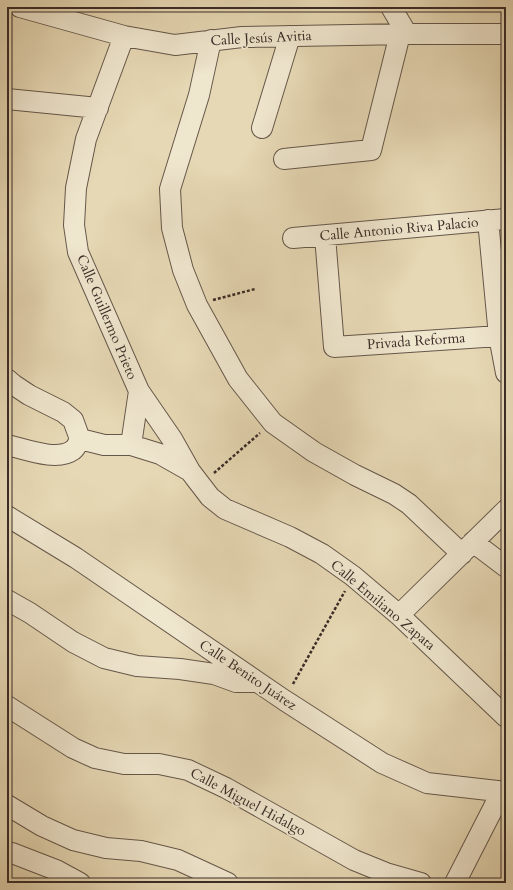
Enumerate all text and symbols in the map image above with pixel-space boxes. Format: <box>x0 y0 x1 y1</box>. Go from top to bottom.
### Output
street label: Calle Jesús Avitia <box>210 26 312 50</box>
street label: Calle Antonio Riva Palacio <box>319 213 480 245</box>
street label: Calle Guillermo Prieto <box>72 252 142 383</box>
street label: Privada Reforma <box>366 328 466 354</box>
street label: Calle Emiliano Zapata <box>327 556 439 654</box>
street label: Calle Benito Juárez <box>196 635 301 715</box>
street label: Calle Miguel Hidalgo <box>187 763 310 841</box>

